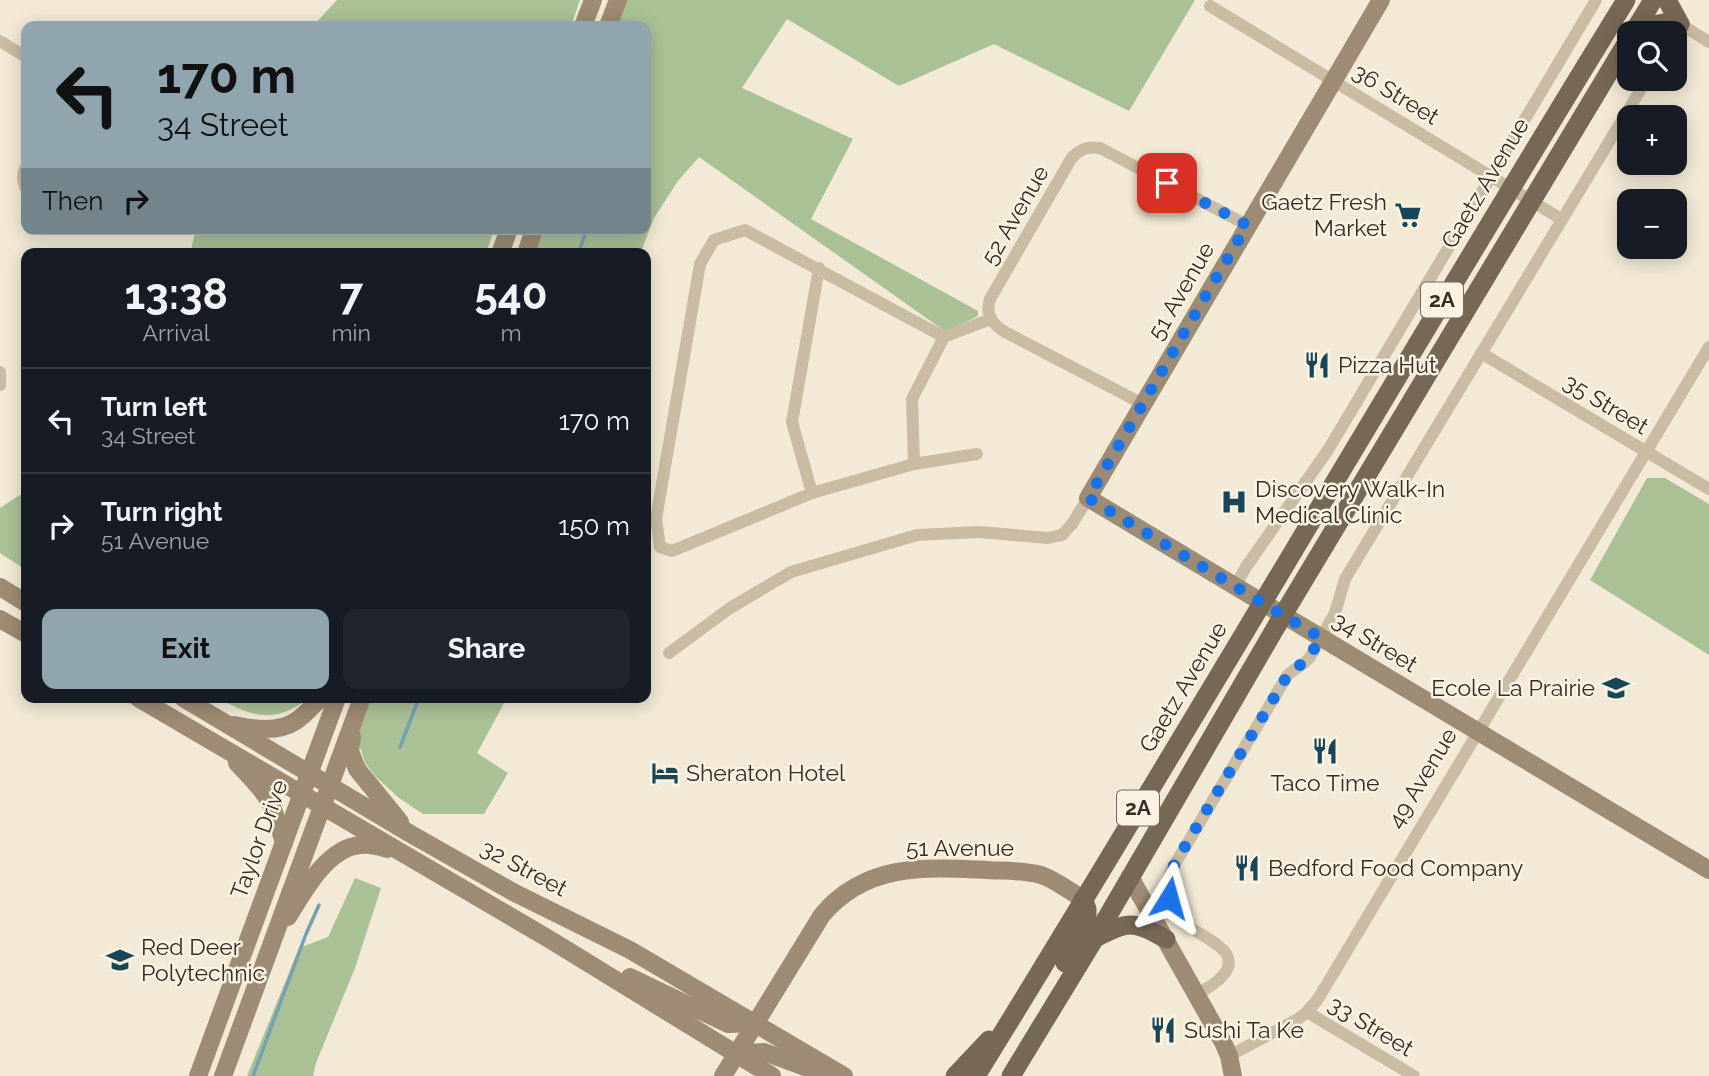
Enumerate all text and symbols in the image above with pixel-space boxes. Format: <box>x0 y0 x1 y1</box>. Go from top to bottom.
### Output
map controls <box>1617 21 1687 259</box>
button: search <box>1617 21 1687 91</box>
text: 170 m <box>157 47 296 104</box>
icon: left <box>42 49 133 140</box>
street label: 36 Street <box>1348 57 1445 130</box>
button: + <box>1617 105 1687 175</box>
text: 34 Street <box>157 106 288 143</box>
street label: Gaetz Avenue <box>1435 113 1534 253</box>
pin <box>1137 153 1197 213</box>
street label: 52 Avenue <box>975 160 1054 269</box>
icon: arrive <box>1148 164 1186 202</box>
icon: right <box>117 182 155 220</box>
text: Then <box>42 186 103 216</box>
place label: Gaetz Fresh Market <box>1261 188 1387 241</box>
button: − <box>1617 189 1687 259</box>
supermarket icon: Gaetz Fresh Market <box>1393 200 1423 230</box>
street label: 51 Avenue <box>1142 237 1219 344</box>
text: 13:38 <box>125 270 228 319</box>
text: 7 <box>339 270 363 319</box>
text: 540 <box>474 270 547 319</box>
road number: 2A <box>1421 282 1463 318</box>
text: Arrival <box>142 319 210 346</box>
text: min <box>331 319 371 346</box>
text: m <box>500 319 522 346</box>
restaurant icon: Pizza Hut <box>1302 350 1332 380</box>
place label: Pizza Hut <box>1338 351 1437 378</box>
street label: 35 Street <box>1559 368 1654 440</box>
text: Turn left <box>101 392 207 422</box>
icon: left <box>42 402 80 440</box>
text: 170 m <box>559 406 630 436</box>
text: 34 Street <box>101 422 195 449</box>
place label: Discovery Walk-In Medical Clinic <box>1255 475 1445 528</box>
hospital icon: Discovery Walk-In Medical Clinic <box>1219 487 1249 517</box>
text: Turn right <box>101 497 222 527</box>
icon: right <box>42 507 80 545</box>
text: 150 m <box>558 511 630 541</box>
text: 51 Avenue <box>101 527 209 554</box>
street label: 34 Street <box>1328 606 1423 678</box>
button: Exit <box>42 609 329 689</box>
button: Share <box>343 609 630 689</box>
street label: Gaetz Avenue <box>1133 617 1232 757</box>
school or university icon: Ecole La Prairie <box>1601 673 1631 703</box>
place label: Ecole La Prairie <box>1431 674 1595 701</box>
street label: 49 Avenue <box>1381 723 1462 833</box>
restaurant icon: Taco Time <box>1310 736 1340 766</box>
hotel icon: Sheraton Hotel <box>650 758 680 788</box>
place label: Sheraton Hotel <box>686 759 846 786</box>
place label: Taco Time <box>1270 769 1380 796</box>
street label: Taylor Drive <box>225 776 293 902</box>
road number: 2A <box>1117 790 1159 826</box>
street label: 32 Street <box>476 834 572 902</box>
street label: 51 Avenue <box>906 834 1014 861</box>
restaurant icon: Bedford Food Company <box>1232 853 1262 883</box>
place label: Bedford Food Company <box>1268 854 1523 881</box>
position arrow <box>1132 861 1206 935</box>
place label: Red Deer Polytechnic <box>141 933 265 986</box>
school or university icon: Red Deer Polytechnic <box>105 945 135 975</box>
street label: 33 Street <box>1324 990 1419 1062</box>
restaurant icon: Sushi Ta Ke <box>1148 1015 1178 1045</box>
place label: Sushi Ta Ke <box>1184 1016 1304 1043</box>

